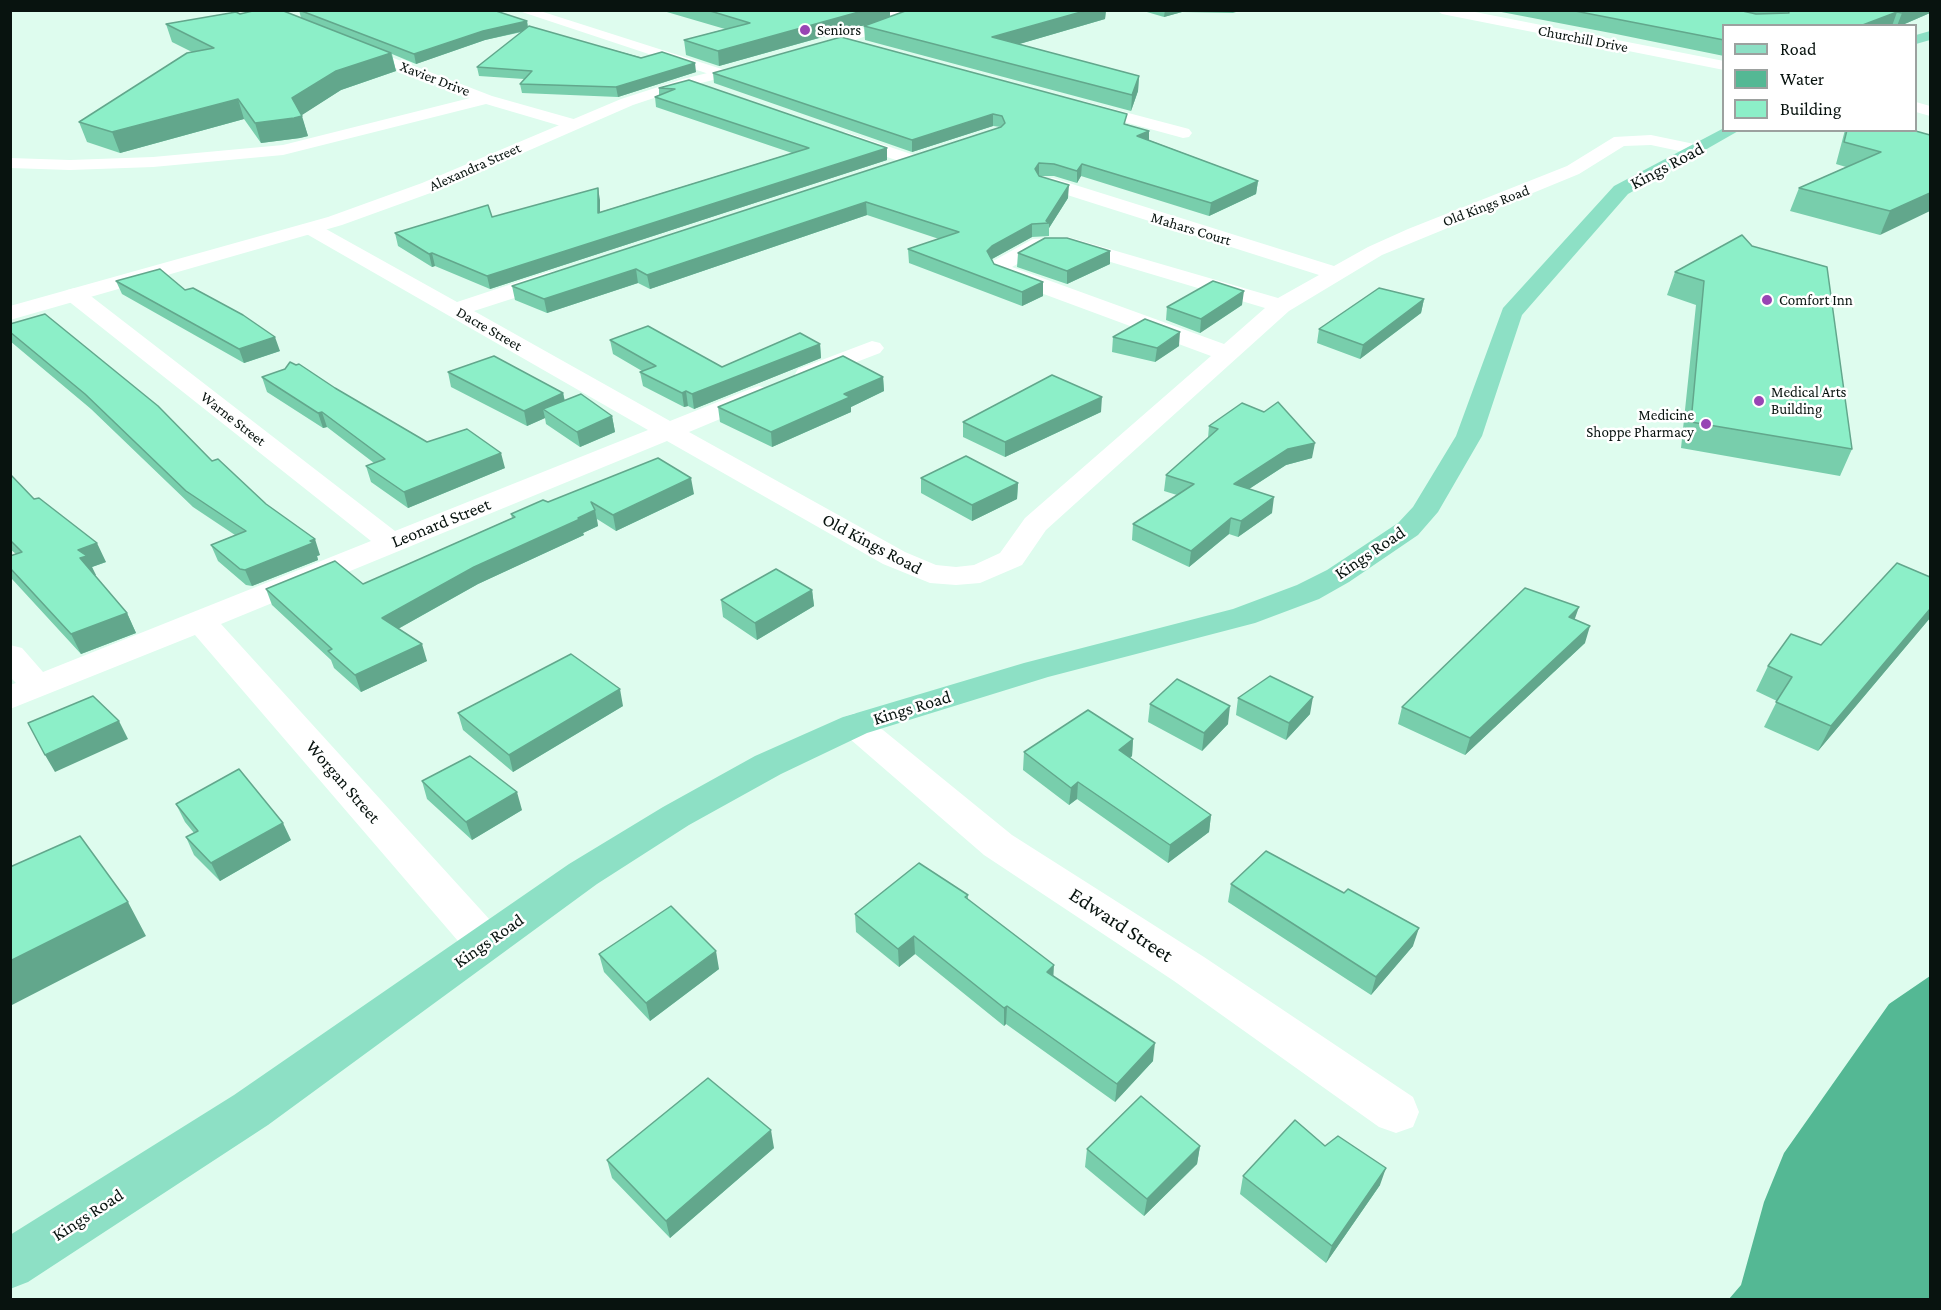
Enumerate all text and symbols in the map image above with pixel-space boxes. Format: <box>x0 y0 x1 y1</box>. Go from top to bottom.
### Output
place label: Seniors <box>817 21 861 39</box>
street label: Churchill Drive <box>1536 21 1630 57</box>
marker: Seniors <box>798 23 812 37</box>
legend <box>1722 24 1917 132</box>
text: Road <box>1780 39 1817 59</box>
street label: Xavier Drive <box>397 57 473 101</box>
text: Water <box>1780 69 1824 89</box>
text: Building <box>1780 99 1841 119</box>
street label: Kings Road <box>1626 138 1708 194</box>
street label: Alexandra Street <box>426 139 524 195</box>
street label: Old Kings Road <box>1440 181 1532 231</box>
street label: Mahars Court <box>1149 208 1233 250</box>
place label: Comfort Inn <box>1779 291 1853 309</box>
marker: Comfort Inn <box>1760 293 1774 307</box>
street label: Dacre Street <box>453 303 525 355</box>
place label: Medical Arts Building <box>1771 383 1846 418</box>
street label: Warne Street <box>197 388 269 450</box>
marker: Medical Arts Building <box>1752 394 1766 408</box>
place label: Medicine Shoppe Pharmacy <box>1586 406 1694 441</box>
marker: Medicine Shoppe Pharmacy <box>1699 417 1713 431</box>
street label: Leonard Street <box>388 493 494 553</box>
street label: Old Kings Road <box>818 509 926 579</box>
street label: Kings Road <box>1331 522 1409 584</box>
street label: Kings Road <box>870 686 954 730</box>
street label: Worgan Street <box>301 736 385 828</box>
street label: Edward Street <box>1064 882 1178 968</box>
street label: Kings Road <box>450 909 528 973</box>
street label: Kings Road <box>48 1184 128 1246</box>

